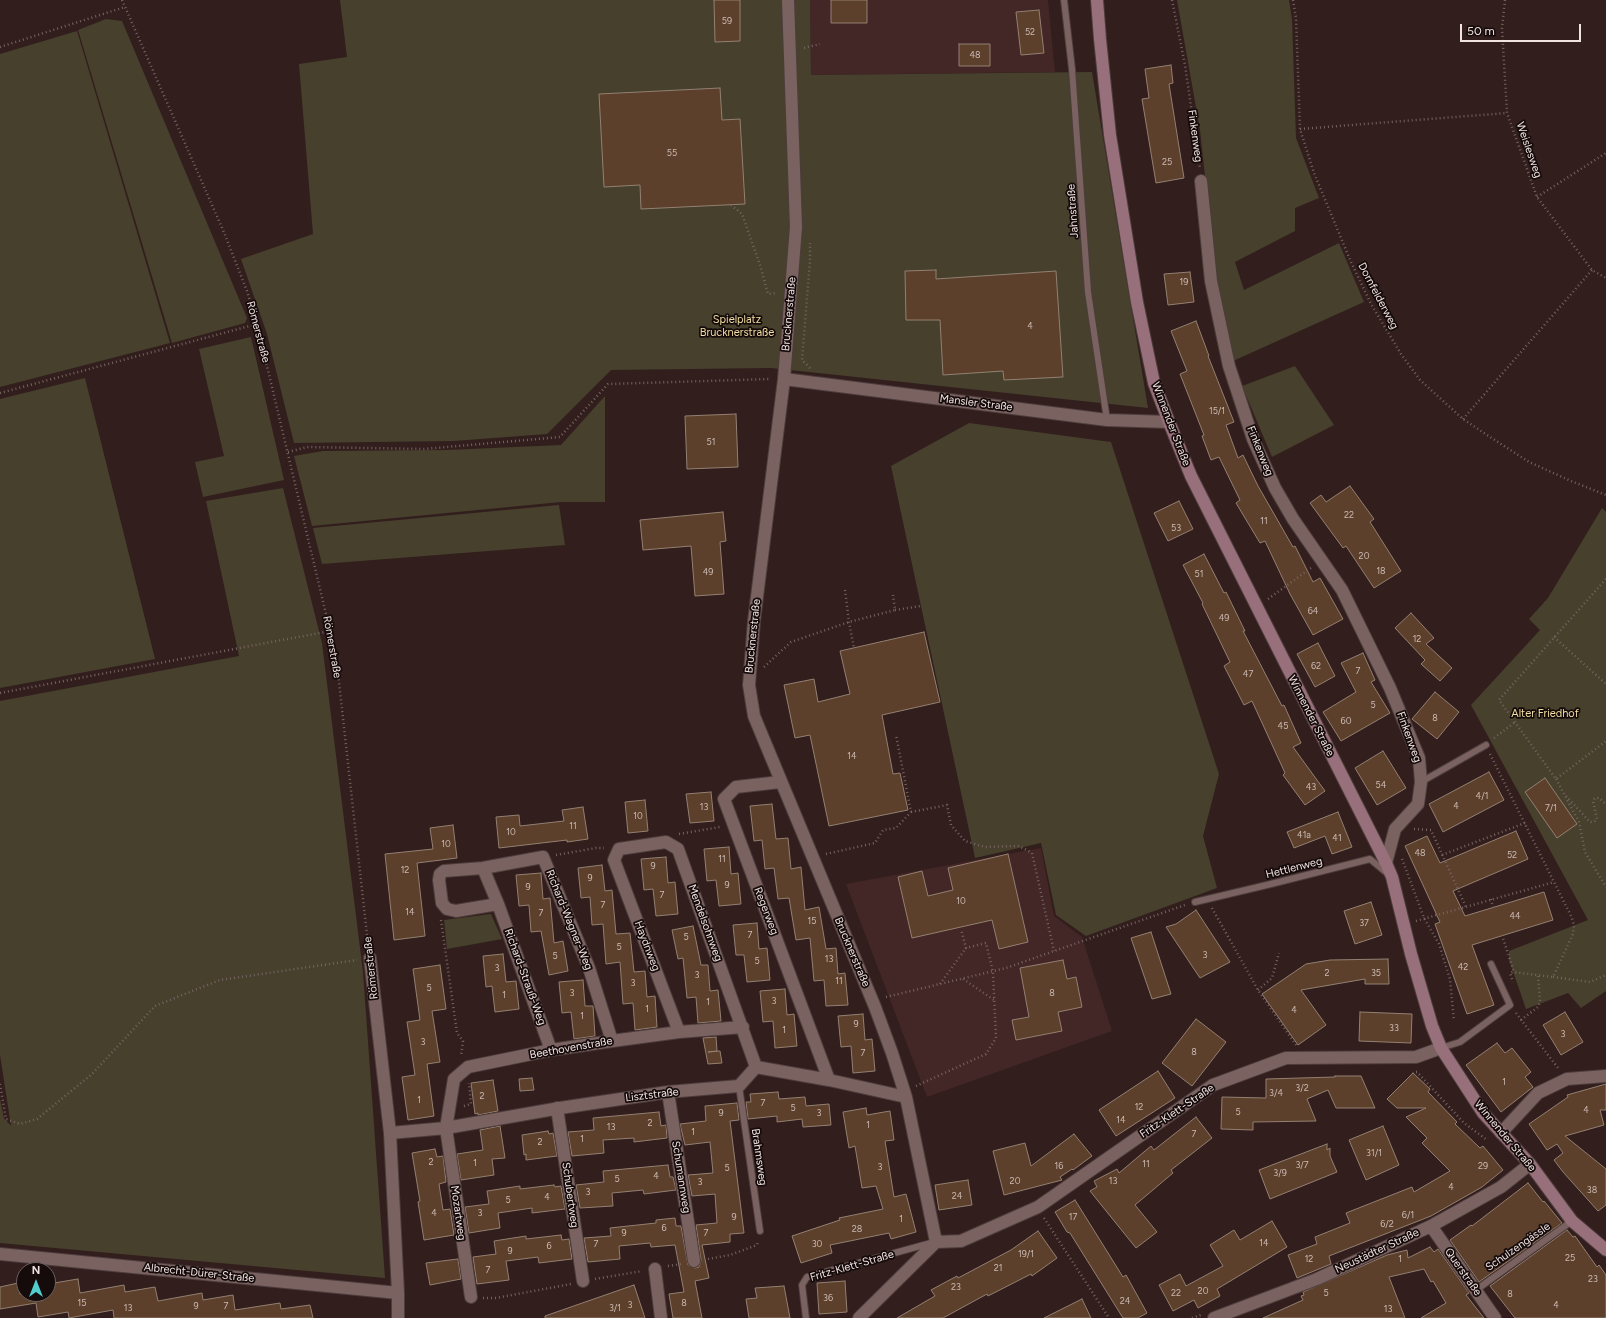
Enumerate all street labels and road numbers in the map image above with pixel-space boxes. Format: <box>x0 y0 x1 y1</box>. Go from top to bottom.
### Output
street label: Finkenweg <box>1185 109 1205 163</box>
street label: Weislesweg <box>1513 120 1545 180</box>
street label: Jahnstraße <box>1065 183 1081 239</box>
street label: Dornfelderweg <box>1355 261 1401 331</box>
street label: Brucknerstraße <box>779 276 799 352</box>
street label: Römerstraße <box>243 300 273 364</box>
street label: Winnender Straße <box>1149 380 1193 468</box>
street label: Mansler Straße <box>939 392 1013 414</box>
street label: Finkenweg <box>1244 424 1276 478</box>
street label: Brucknerstraße <box>743 598 763 674</box>
street label: Römerstraße <box>320 615 344 679</box>
street label: Winnender Straße <box>1285 673 1337 759</box>
street label: Finkenweg <box>1394 710 1424 764</box>
street label: Hettlenweg <box>1264 855 1324 881</box>
street label: Richard-Wagner-Weg <box>543 868 595 972</box>
street label: Mendelsohnweg <box>685 883 725 963</box>
street label: Regerweg <box>751 885 781 937</box>
street label: Brucknerstraße <box>831 915 873 989</box>
street label: Haydnweg <box>631 919 663 973</box>
street label: Richard-Strauß-Weg <box>501 927 549 1027</box>
street label: Römerstraße <box>361 936 381 1000</box>
street label: Beethovenstraße <box>529 1034 613 1062</box>
street label: Fritz-Klett-Straße <box>1137 1081 1217 1141</box>
street label: Lisztstraße <box>625 1085 679 1105</box>
street label: Winnender Straße <box>1471 1098 1539 1174</box>
street label: Brahmsweg <box>748 1128 770 1186</box>
street label: Schumannweg <box>669 1140 693 1214</box>
street label: Schubertweg <box>559 1161 581 1229</box>
street label: Mozartweg <box>448 1185 468 1241</box>
street label: Schulzengässle <box>1483 1220 1553 1274</box>
street label: Neustädter Straße <box>1333 1226 1421 1276</box>
street label: Querstraße <box>1442 1246 1484 1298</box>
street label: Fritz-Klett-Straße <box>808 1248 896 1284</box>
street label: Albrecht-Dürer-Straße <box>143 1261 255 1285</box>

